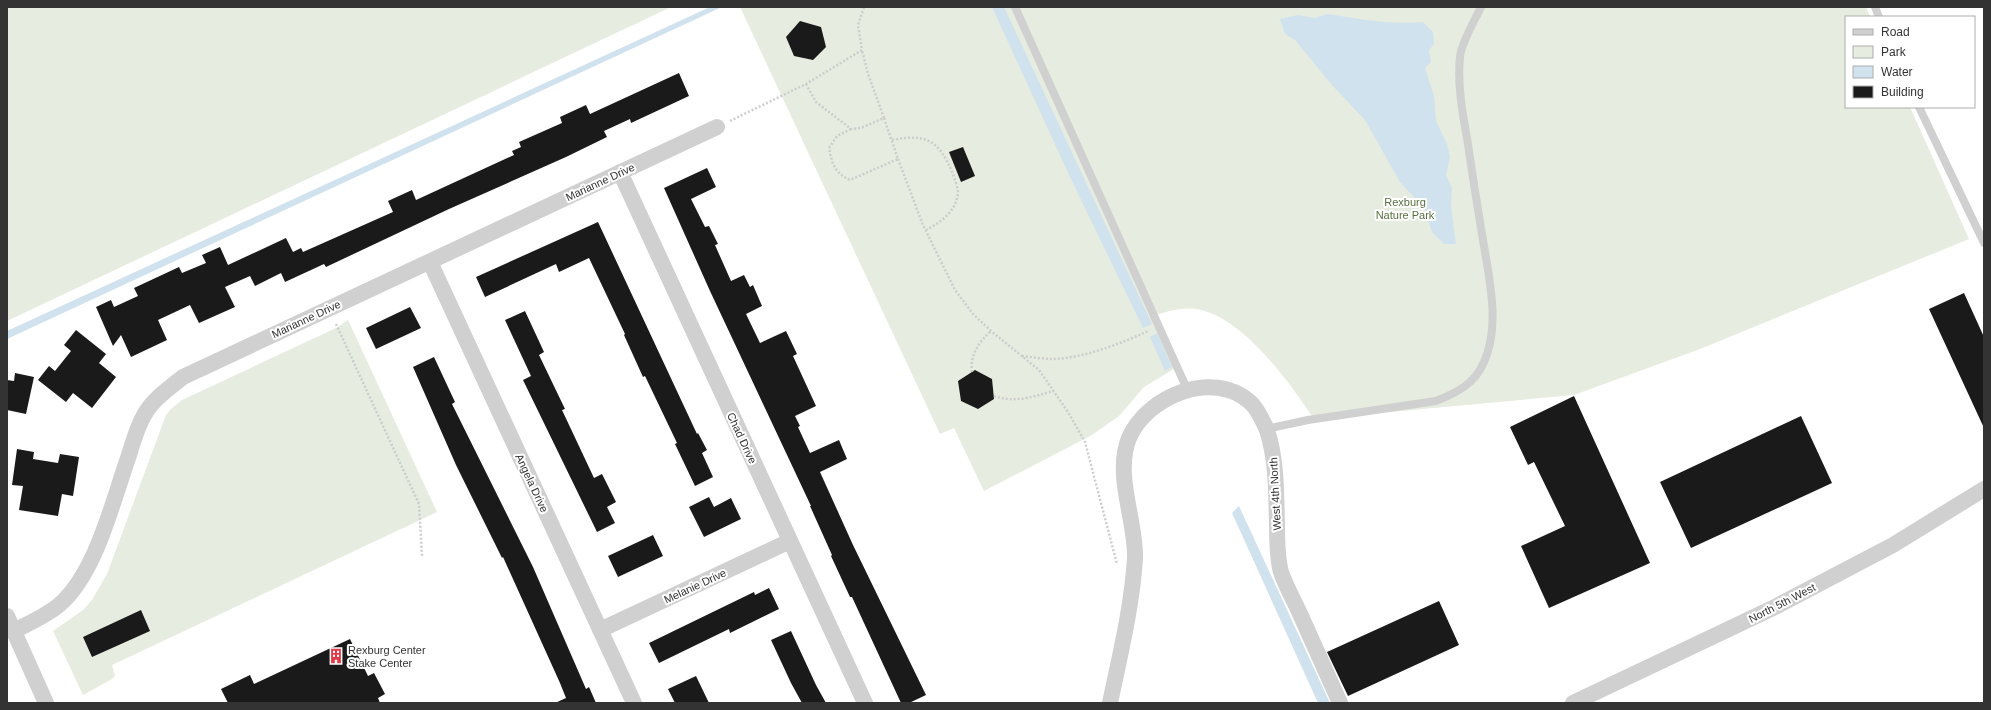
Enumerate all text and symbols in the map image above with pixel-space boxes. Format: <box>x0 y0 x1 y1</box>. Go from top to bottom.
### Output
legend <box>1845 16 1975 108</box>
text: Road <box>1881 25 1910 39</box>
text: Park <box>1881 45 1907 59</box>
text: Water <box>1881 65 1913 79</box>
text: Building <box>1881 85 1924 99</box>
street label: Marianne Drive <box>564 161 636 203</box>
park label: Rexburg Nature Park <box>1376 196 1435 221</box>
street label: Marianne Drive <box>270 298 342 340</box>
street label: Chad Drive <box>725 411 759 465</box>
street label: Angela Drive <box>513 452 551 514</box>
street label: West 4th North <box>1267 457 1283 531</box>
street label: Melanie Drive <box>662 566 728 606</box>
street label: North 5th West <box>1747 581 1817 625</box>
place label: Rexburg Center Stake Center <box>348 644 426 669</box>
building icon: Rexburg Center Stake Center <box>327 647 345 665</box>

